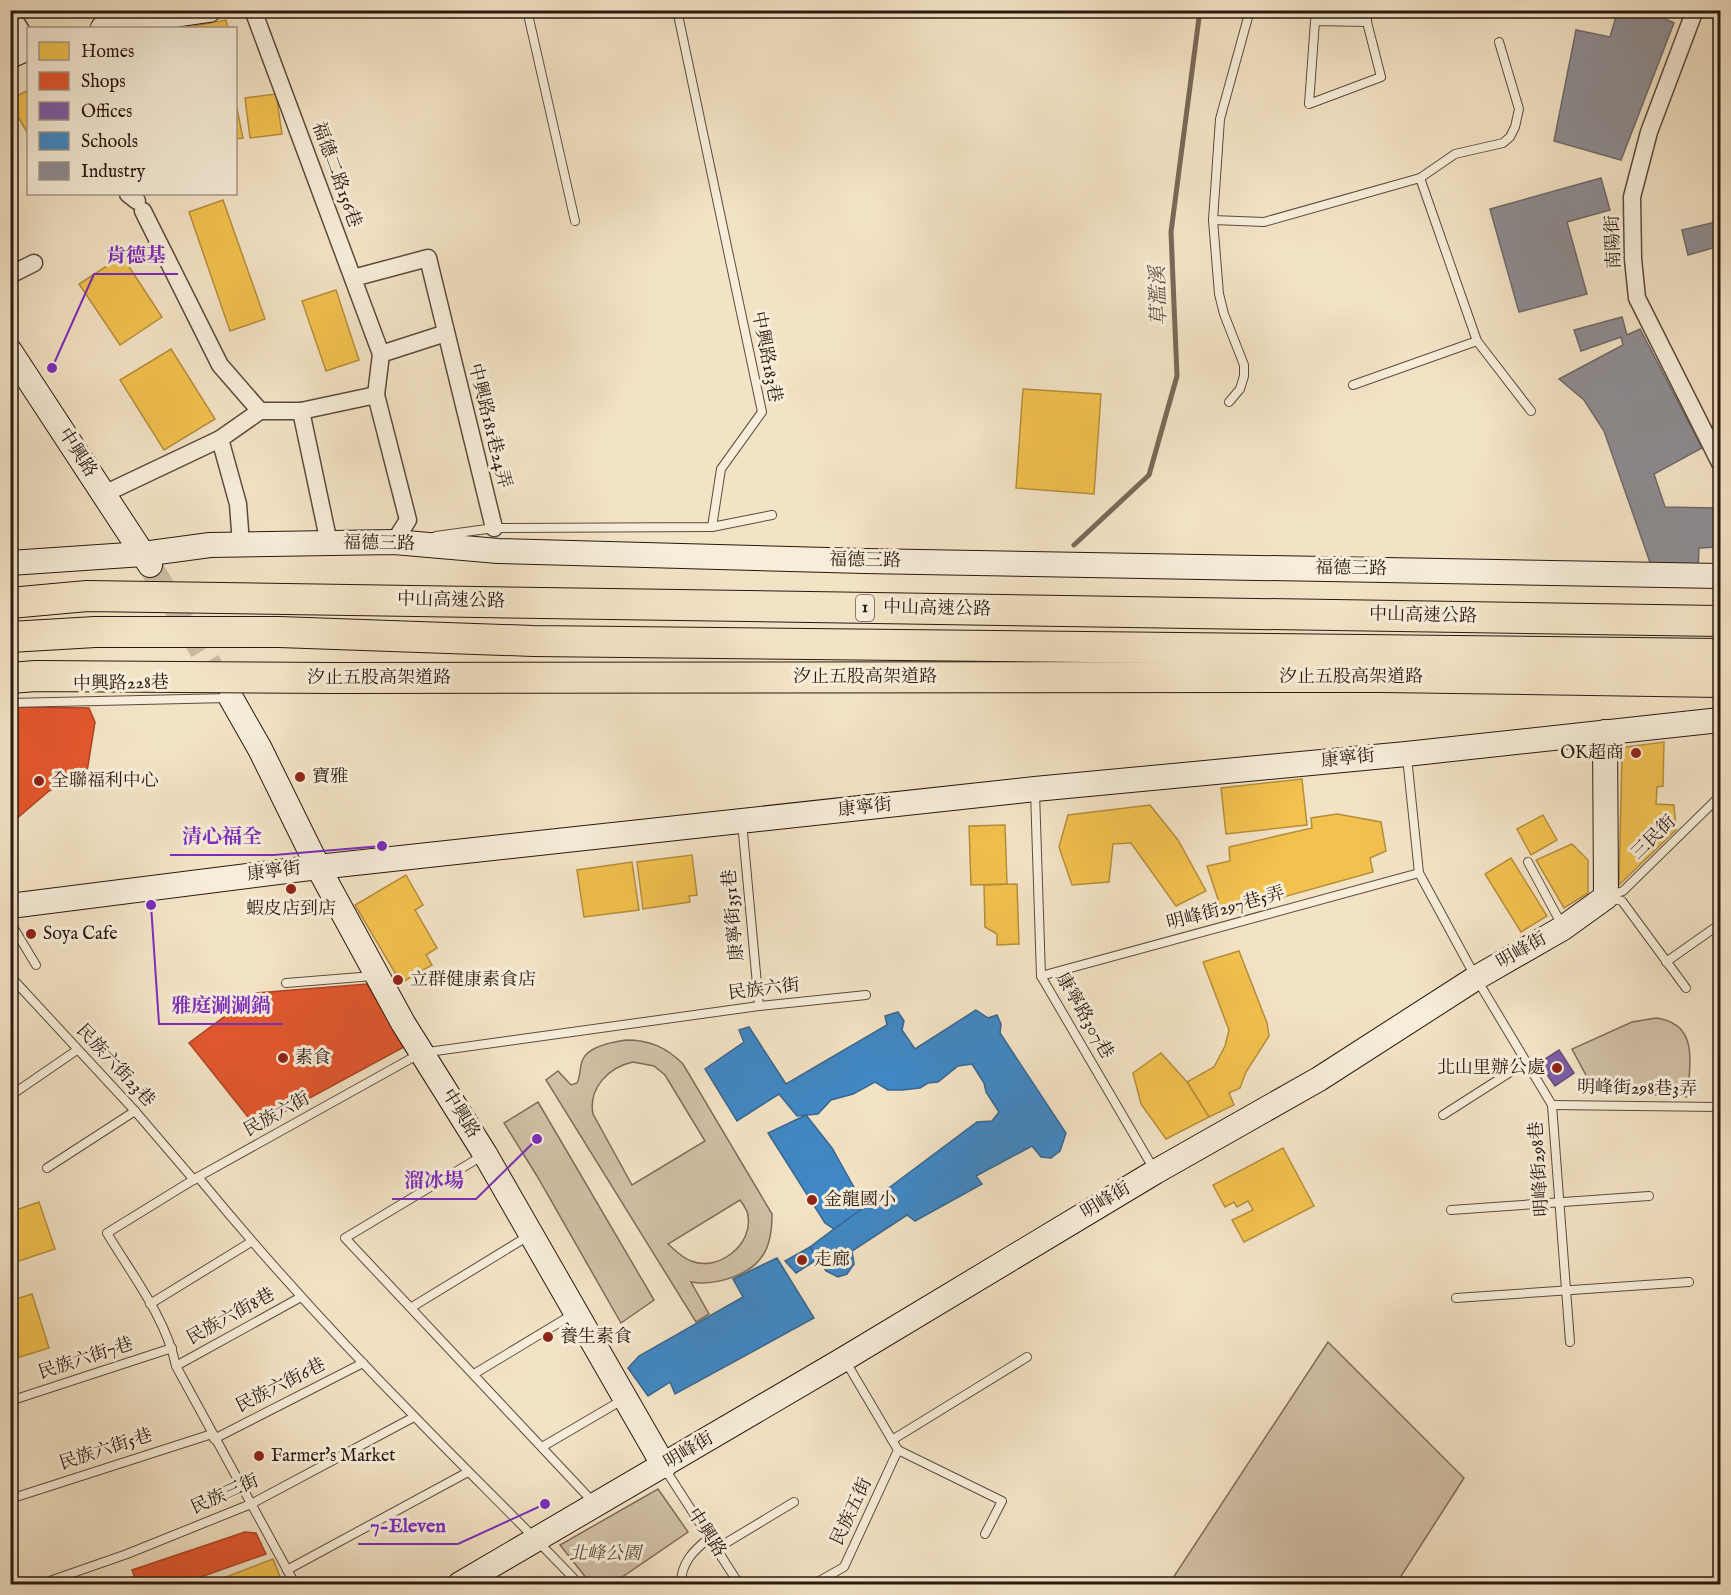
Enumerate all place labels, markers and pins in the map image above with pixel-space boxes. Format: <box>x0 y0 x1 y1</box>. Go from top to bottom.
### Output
callout: 肯德基 <box>94 236 178 274</box>
place label: OK超商 <box>1560 742 1624 765</box>
marker: OK超商 <box>1629 746 1643 760</box>
place label: 寶雅 <box>312 766 348 789</box>
place label: 全聯福利中心 <box>51 770 159 793</box>
marker: 寶雅 <box>293 770 307 784</box>
marker: 全聯福利中心 <box>32 774 46 788</box>
callout: 清心福全 <box>170 817 274 855</box>
marker: 蝦皮店到店 <box>284 882 298 896</box>
place label: 蝦皮店到店 <box>246 898 336 921</box>
place label: Soya Cafe <box>43 923 118 946</box>
marker: Soya Cafe <box>24 927 38 941</box>
place label: 立群健康素食店 <box>410 969 536 992</box>
marker: 立群健康素食店 <box>391 973 405 987</box>
callout: 雅庭涮涮鍋 <box>159 986 283 1024</box>
place label: 素食 <box>295 1047 331 1070</box>
marker: 素食 <box>276 1051 290 1065</box>
place label: 北山里辦公處 <box>1437 1057 1545 1080</box>
marker: 北山里辦公處 <box>1550 1061 1564 1075</box>
callout: 溜冰場 <box>392 1161 476 1199</box>
place label: 金龍國小 <box>824 1189 896 1212</box>
marker: 金龍國小 <box>805 1193 819 1207</box>
place label: 走廊 <box>814 1249 850 1272</box>
marker: 走廊 <box>795 1253 809 1267</box>
place label: 養生素食 <box>560 1326 632 1349</box>
marker: 養生素食 <box>541 1330 555 1344</box>
place label: Farmer's Market <box>271 1445 396 1468</box>
marker: Farmer's Market <box>252 1449 266 1463</box>
callout: 7-Eleven <box>358 1506 458 1544</box>

